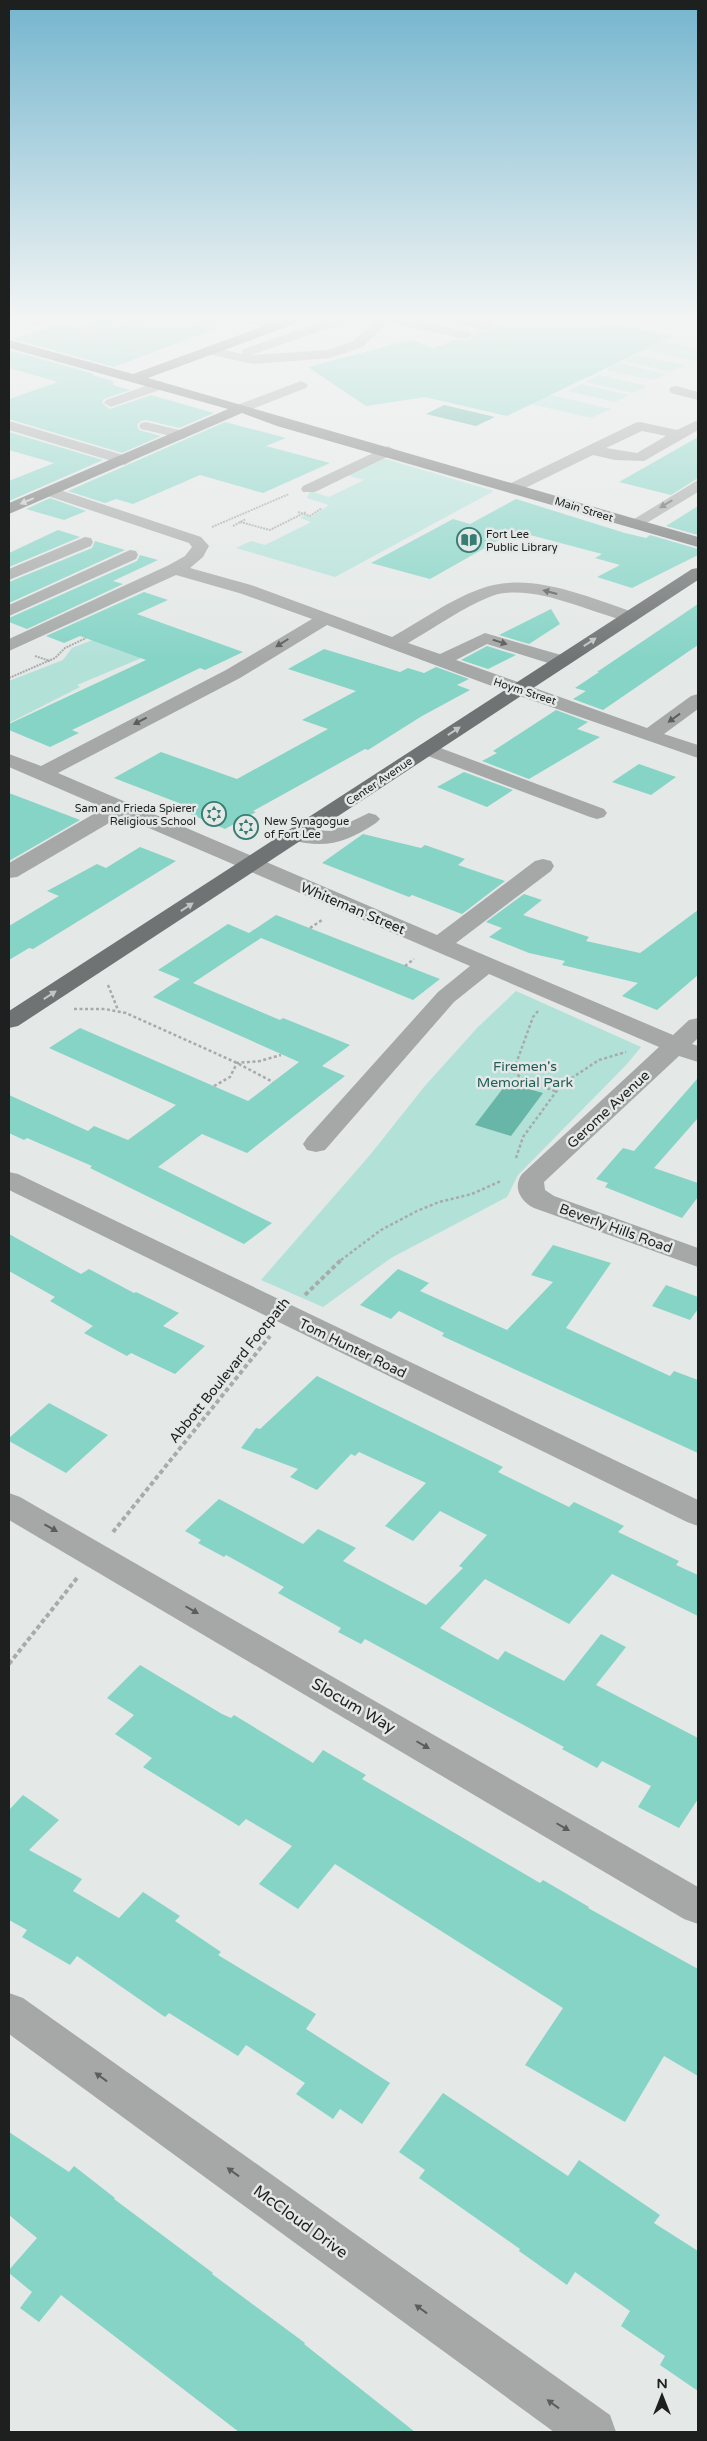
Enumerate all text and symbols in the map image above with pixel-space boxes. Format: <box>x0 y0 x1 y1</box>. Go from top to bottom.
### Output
street label: Main Street <box>553 494 615 525</box>
one-way arrow <box>20 498 34 506</box>
one-way arrow <box>659 500 672 509</box>
library icon: Fort Lee Public Library <box>456 527 482 553</box>
place label: Fort Lee Public Library <box>486 528 558 554</box>
one-way arrow <box>542 588 557 596</box>
one-way arrow <box>275 638 288 648</box>
one-way arrow <box>584 638 597 647</box>
one-way arrow <box>493 639 508 647</box>
street label: Hoym Street <box>492 675 558 708</box>
one-way arrow <box>668 712 681 723</box>
one-way arrow <box>132 717 147 725</box>
one-way arrow <box>447 726 461 736</box>
street label: Center Avenue <box>344 754 415 808</box>
synagogue icon: Sam and Frieda Spierer Religious School <box>201 801 227 827</box>
place label: Sam and Frieda Spierer Religious School <box>75 802 197 828</box>
synagogue icon: New Synagogue of Fort Lee <box>233 814 259 840</box>
place label: New Synagogue of Fort Lee <box>264 815 349 841</box>
street label: Whiteman Street <box>298 879 408 938</box>
one-way arrow <box>180 902 193 911</box>
one-way arrow <box>43 990 56 999</box>
park label: Firemen's Memorial Park <box>477 1058 574 1091</box>
street label: Gerome Avenue <box>564 1067 653 1152</box>
street label: Beverly Hills Road <box>557 1200 675 1257</box>
street label: Abbott Boulevard Footpath <box>165 1294 293 1447</box>
street label: Tom Hunter Road <box>296 1315 409 1382</box>
one-way arrow <box>45 1524 58 1533</box>
one-way arrow <box>186 1605 199 1614</box>
street label: Slocum Way <box>308 1674 399 1738</box>
one-way arrow <box>416 1740 429 1749</box>
one-way arrow <box>556 1823 570 1832</box>
one-way arrow <box>94 2072 108 2082</box>
one-way arrow <box>227 2167 240 2178</box>
street label: McCloud Drive <box>249 2181 352 2263</box>
one-way arrow <box>415 2304 428 2314</box>
north arrow <box>637 2371 687 2421</box>
text: N <box>656 2375 668 2392</box>
one-way arrow <box>546 2399 560 2409</box>

